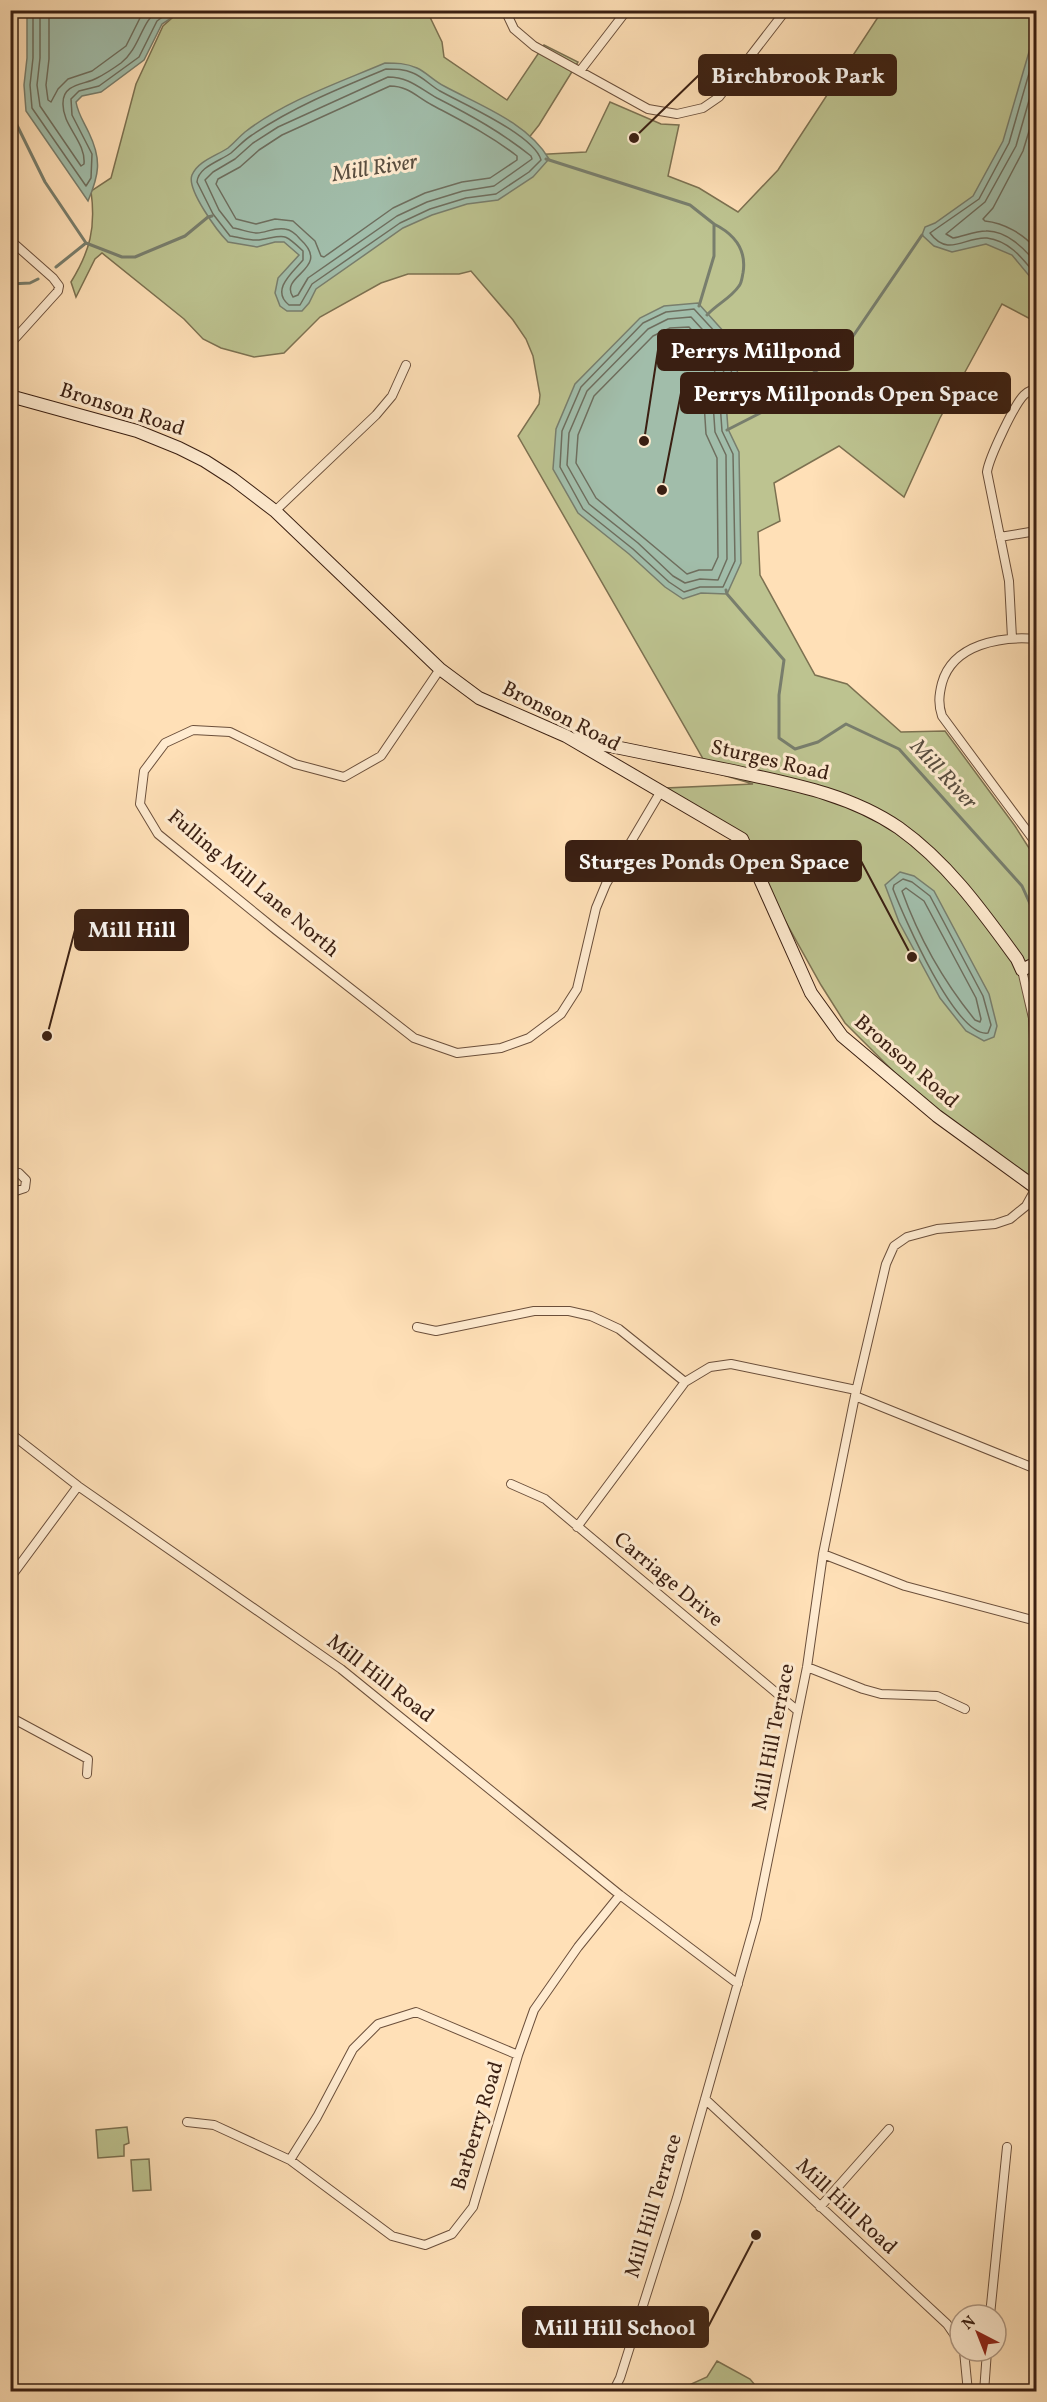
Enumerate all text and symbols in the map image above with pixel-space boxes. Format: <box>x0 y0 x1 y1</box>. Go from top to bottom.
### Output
callout: Birchbrook Park <box>699 55 896 95</box>
text: Birchbrook Park <box>711 62 885 93</box>
water label: Mill River <box>329 147 421 191</box>
callout: Perrys Millpond <box>658 330 853 370</box>
text: Perrys Millpond <box>671 337 841 368</box>
callout: Perrys Millponds Open Space <box>681 373 1010 413</box>
street label: Bronson Road <box>56 376 188 444</box>
text: Perrys Millponds Open Space <box>693 380 999 411</box>
street label: Bronson Road <box>497 675 625 759</box>
water label: Mill River <box>902 732 984 818</box>
street label: Sturges Road <box>708 733 832 789</box>
street label: Fulling Mill Lane North <box>161 803 345 965</box>
callout: Sturges Ponds Open Space <box>566 841 861 881</box>
text: Sturges Ponds Open Space <box>579 848 849 879</box>
callout: Mill Hill <box>75 910 188 950</box>
text: Mill Hill <box>88 916 176 947</box>
street label: Bronson Road <box>847 1008 965 1116</box>
street label: Carriage Drive <box>607 1526 729 1634</box>
street label: Mill Hill Road <box>320 1628 440 1730</box>
street label: Mill Hill Terrace <box>746 1661 802 1813</box>
street label: Barberry Road <box>445 2058 511 2194</box>
street label: Mill Hill Terrace <box>618 2130 690 2282</box>
street label: Mill Hill Road <box>789 2152 903 2262</box>
north arrow <box>948 2303 1008 2363</box>
callout: Mill Hill School <box>523 2307 708 2347</box>
text: N <box>958 2311 981 2335</box>
text: Mill Hill School <box>534 2314 696 2345</box>

